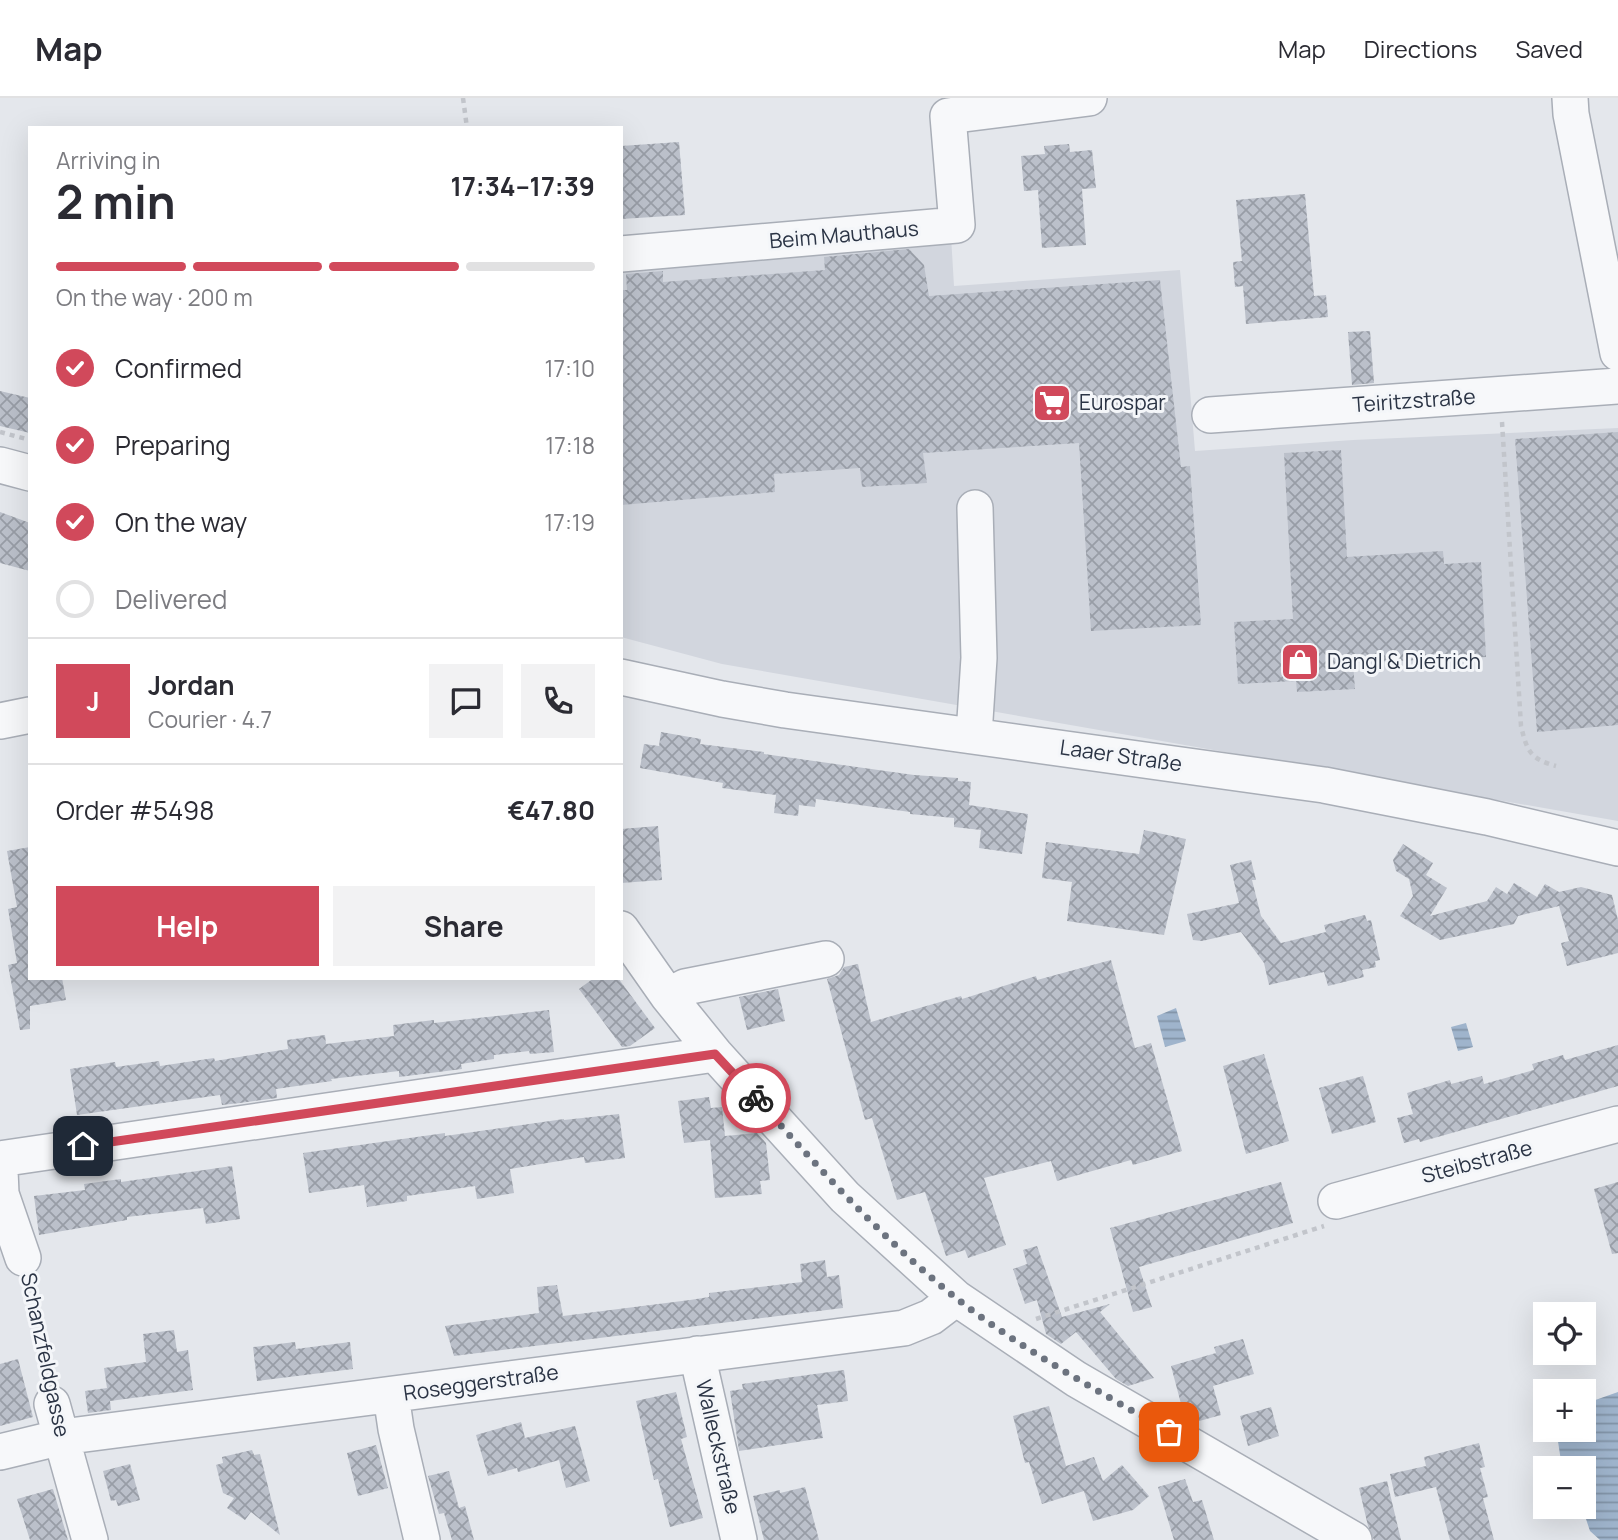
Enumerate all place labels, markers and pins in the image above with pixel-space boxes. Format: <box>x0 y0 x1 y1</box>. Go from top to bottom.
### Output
supermarket icon: Eurospar <box>1031 382 1073 424</box>
place label: Eurospar <box>1079 388 1166 416</box>
shop icon: Dangl & Dietrich <box>1279 641 1321 683</box>
place label: Dangl & Dietrich <box>1327 647 1481 675</box>
pin <box>53 1116 113 1176</box>
pin <box>1139 1402 1199 1462</box>

